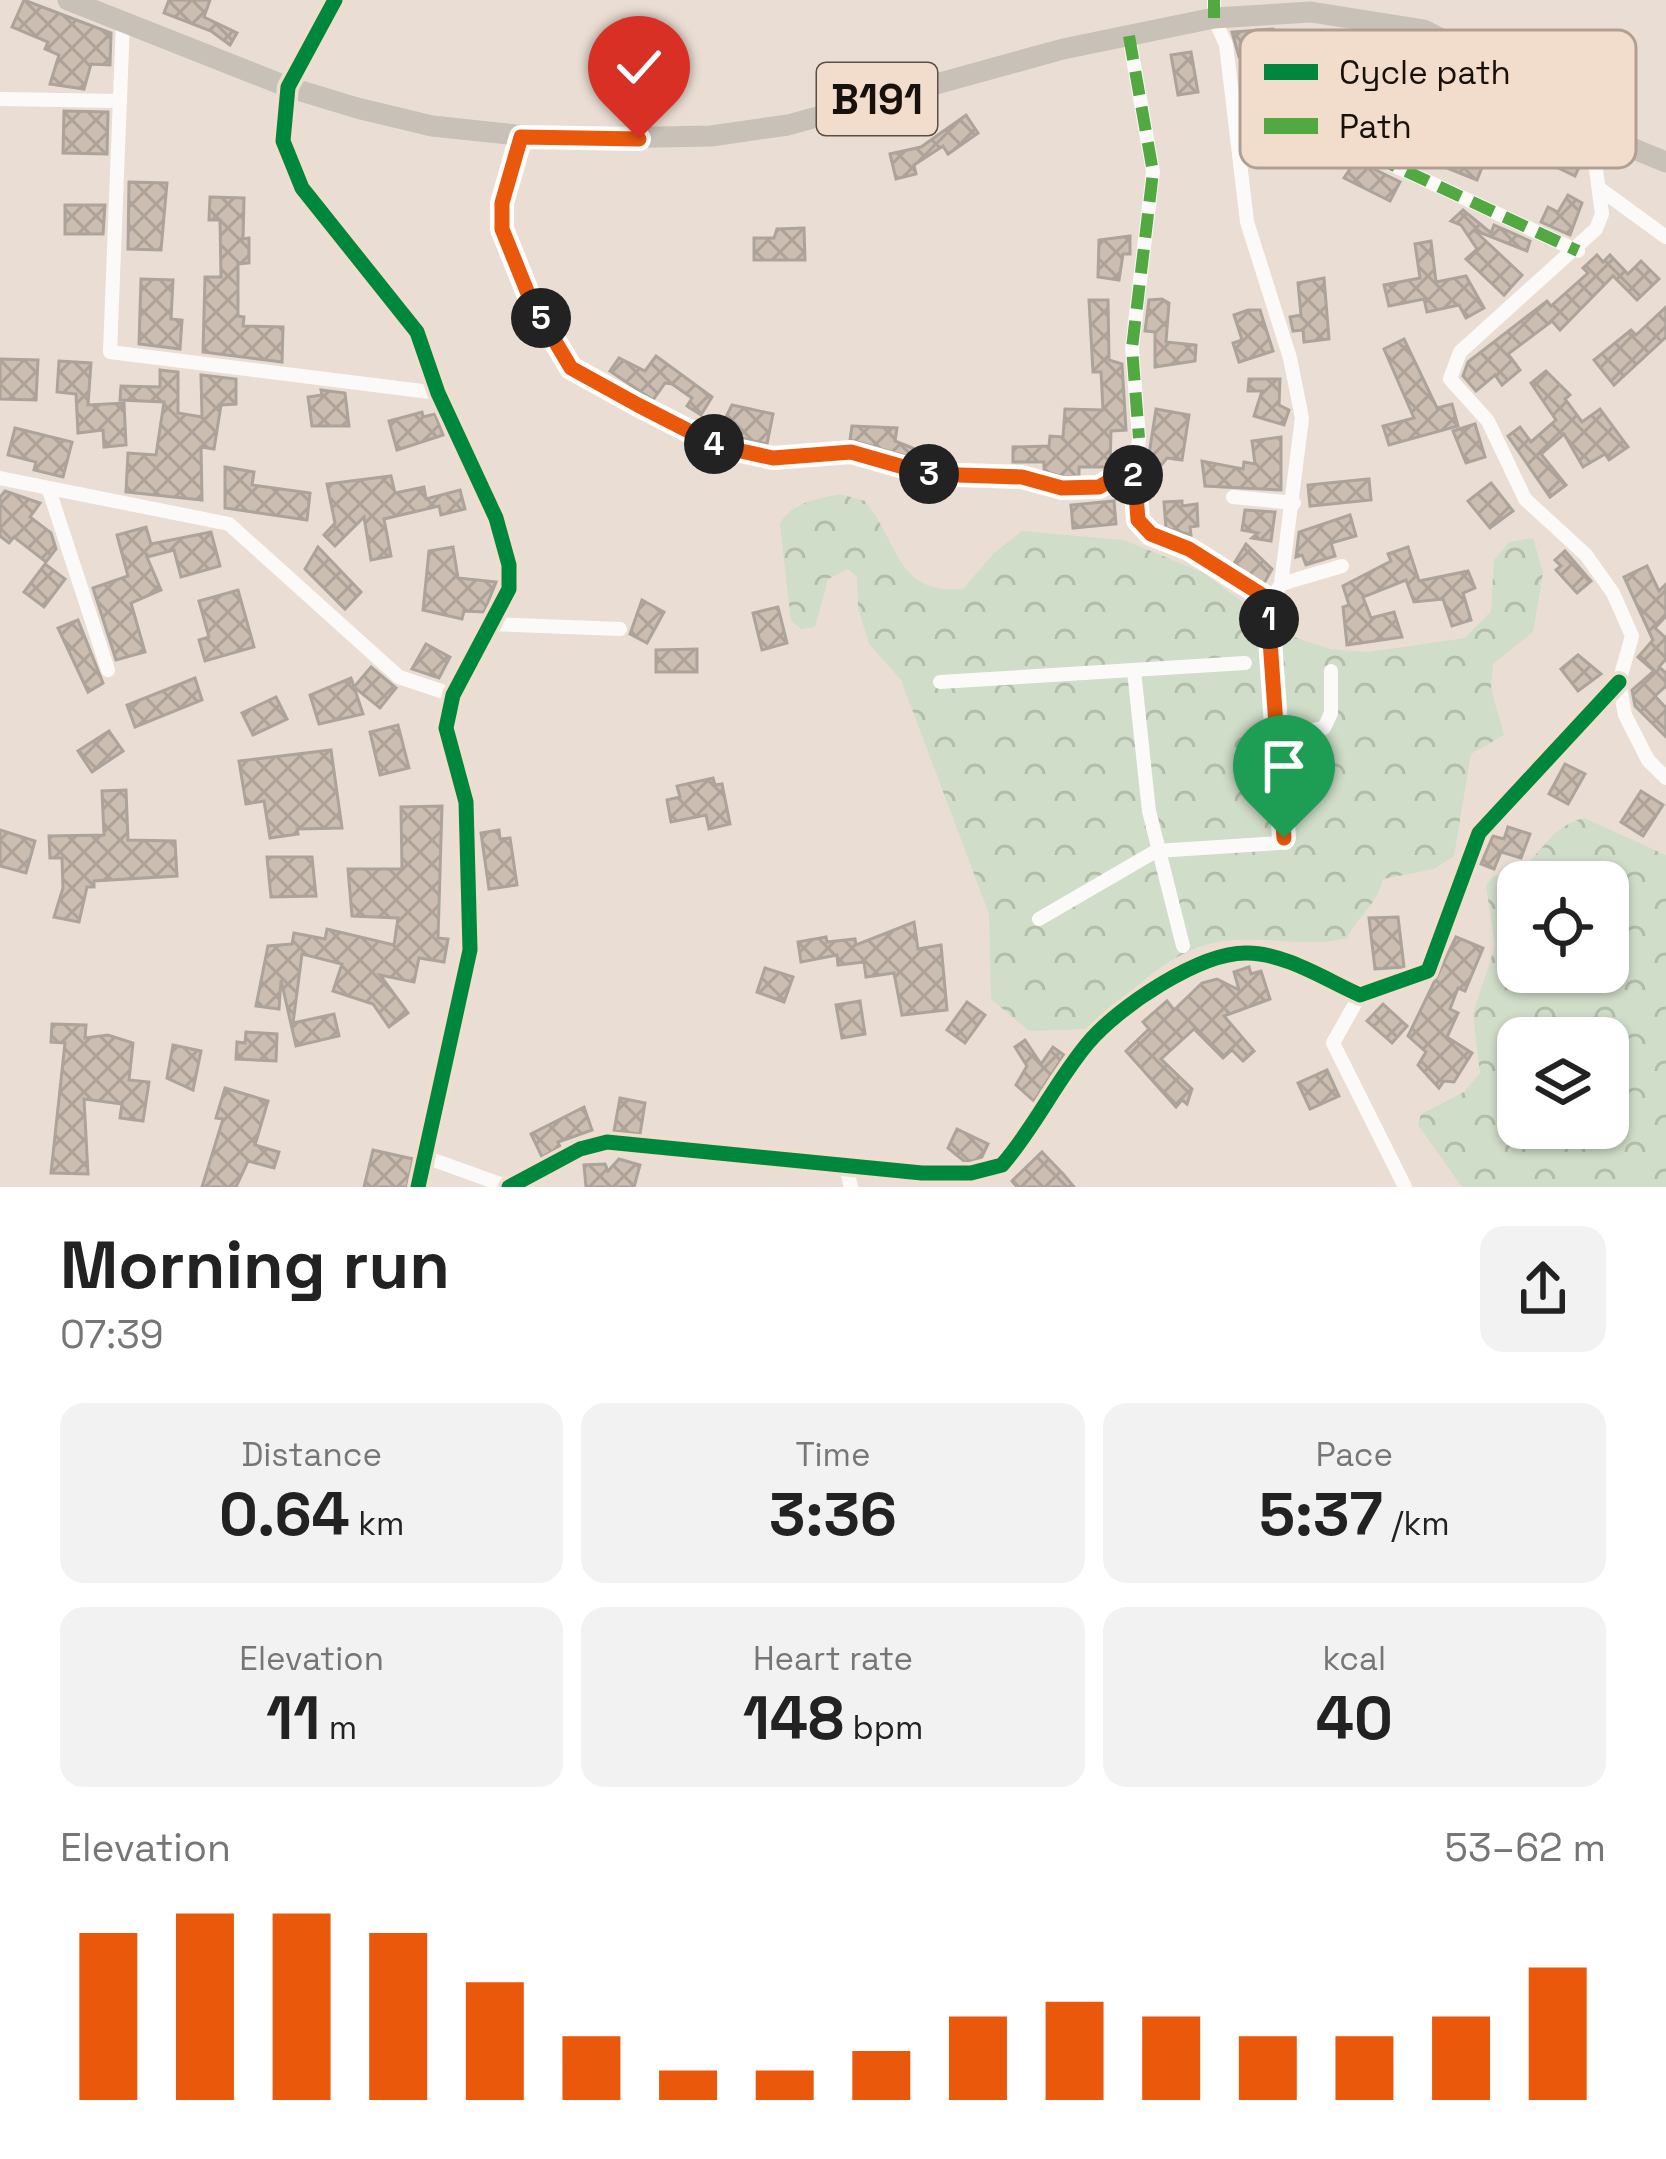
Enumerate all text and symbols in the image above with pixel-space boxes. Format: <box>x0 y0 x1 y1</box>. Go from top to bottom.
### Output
pin <box>588 16 690 139</box>
legend <box>1240 30 1636 168</box>
icon: check <box>606 34 672 100</box>
text: Cycle path <box>1339 52 1511 94</box>
road number: B191 <box>817 63 937 135</box>
text: Path <box>1339 106 1412 148</box>
pin: 5 <box>511 288 571 348</box>
text: 5 <box>531 297 551 339</box>
pin: 4 <box>684 414 744 474</box>
text: 4 <box>704 423 725 465</box>
pin: 3 <box>899 444 959 504</box>
pin: 2 <box>1103 445 1163 505</box>
text: 3 <box>919 453 939 495</box>
text: 2 <box>1123 454 1143 496</box>
pin: 1 <box>1239 589 1299 649</box>
text: 1 <box>1262 598 1276 640</box>
pin <box>1233 715 1335 838</box>
icon: arrive <box>1251 733 1317 799</box>
map controls <box>1497 861 1629 1149</box>
button: locate <box>1497 861 1629 993</box>
button: layers <box>1497 1017 1629 1149</box>
text: Morning run <box>60 1223 450 1307</box>
button: share <box>1480 1226 1606 1352</box>
text: 07:39 <box>60 1310 164 1359</box>
text: Distance <box>241 1434 382 1476</box>
text: Time <box>795 1434 871 1476</box>
text: Pace <box>1316 1434 1393 1476</box>
text: 0.64 <box>219 1476 350 1553</box>
text: 3:36 <box>769 1476 897 1553</box>
text: 5:37 <box>1259 1476 1383 1553</box>
text: km <box>350 1503 404 1545</box>
text: /km <box>1383 1503 1450 1545</box>
text: Elevation <box>239 1638 384 1680</box>
text: Heart rate <box>753 1638 913 1680</box>
text: kcal <box>1322 1638 1386 1680</box>
text: 11 <box>266 1680 320 1757</box>
text: 148 <box>743 1680 844 1757</box>
text: 40 <box>1316 1680 1393 1757</box>
text: m <box>320 1707 357 1749</box>
text: bpm <box>844 1707 923 1749</box>
text: Elevation <box>60 1823 231 1872</box>
text: 53–62 m <box>1445 1823 1606 1872</box>

